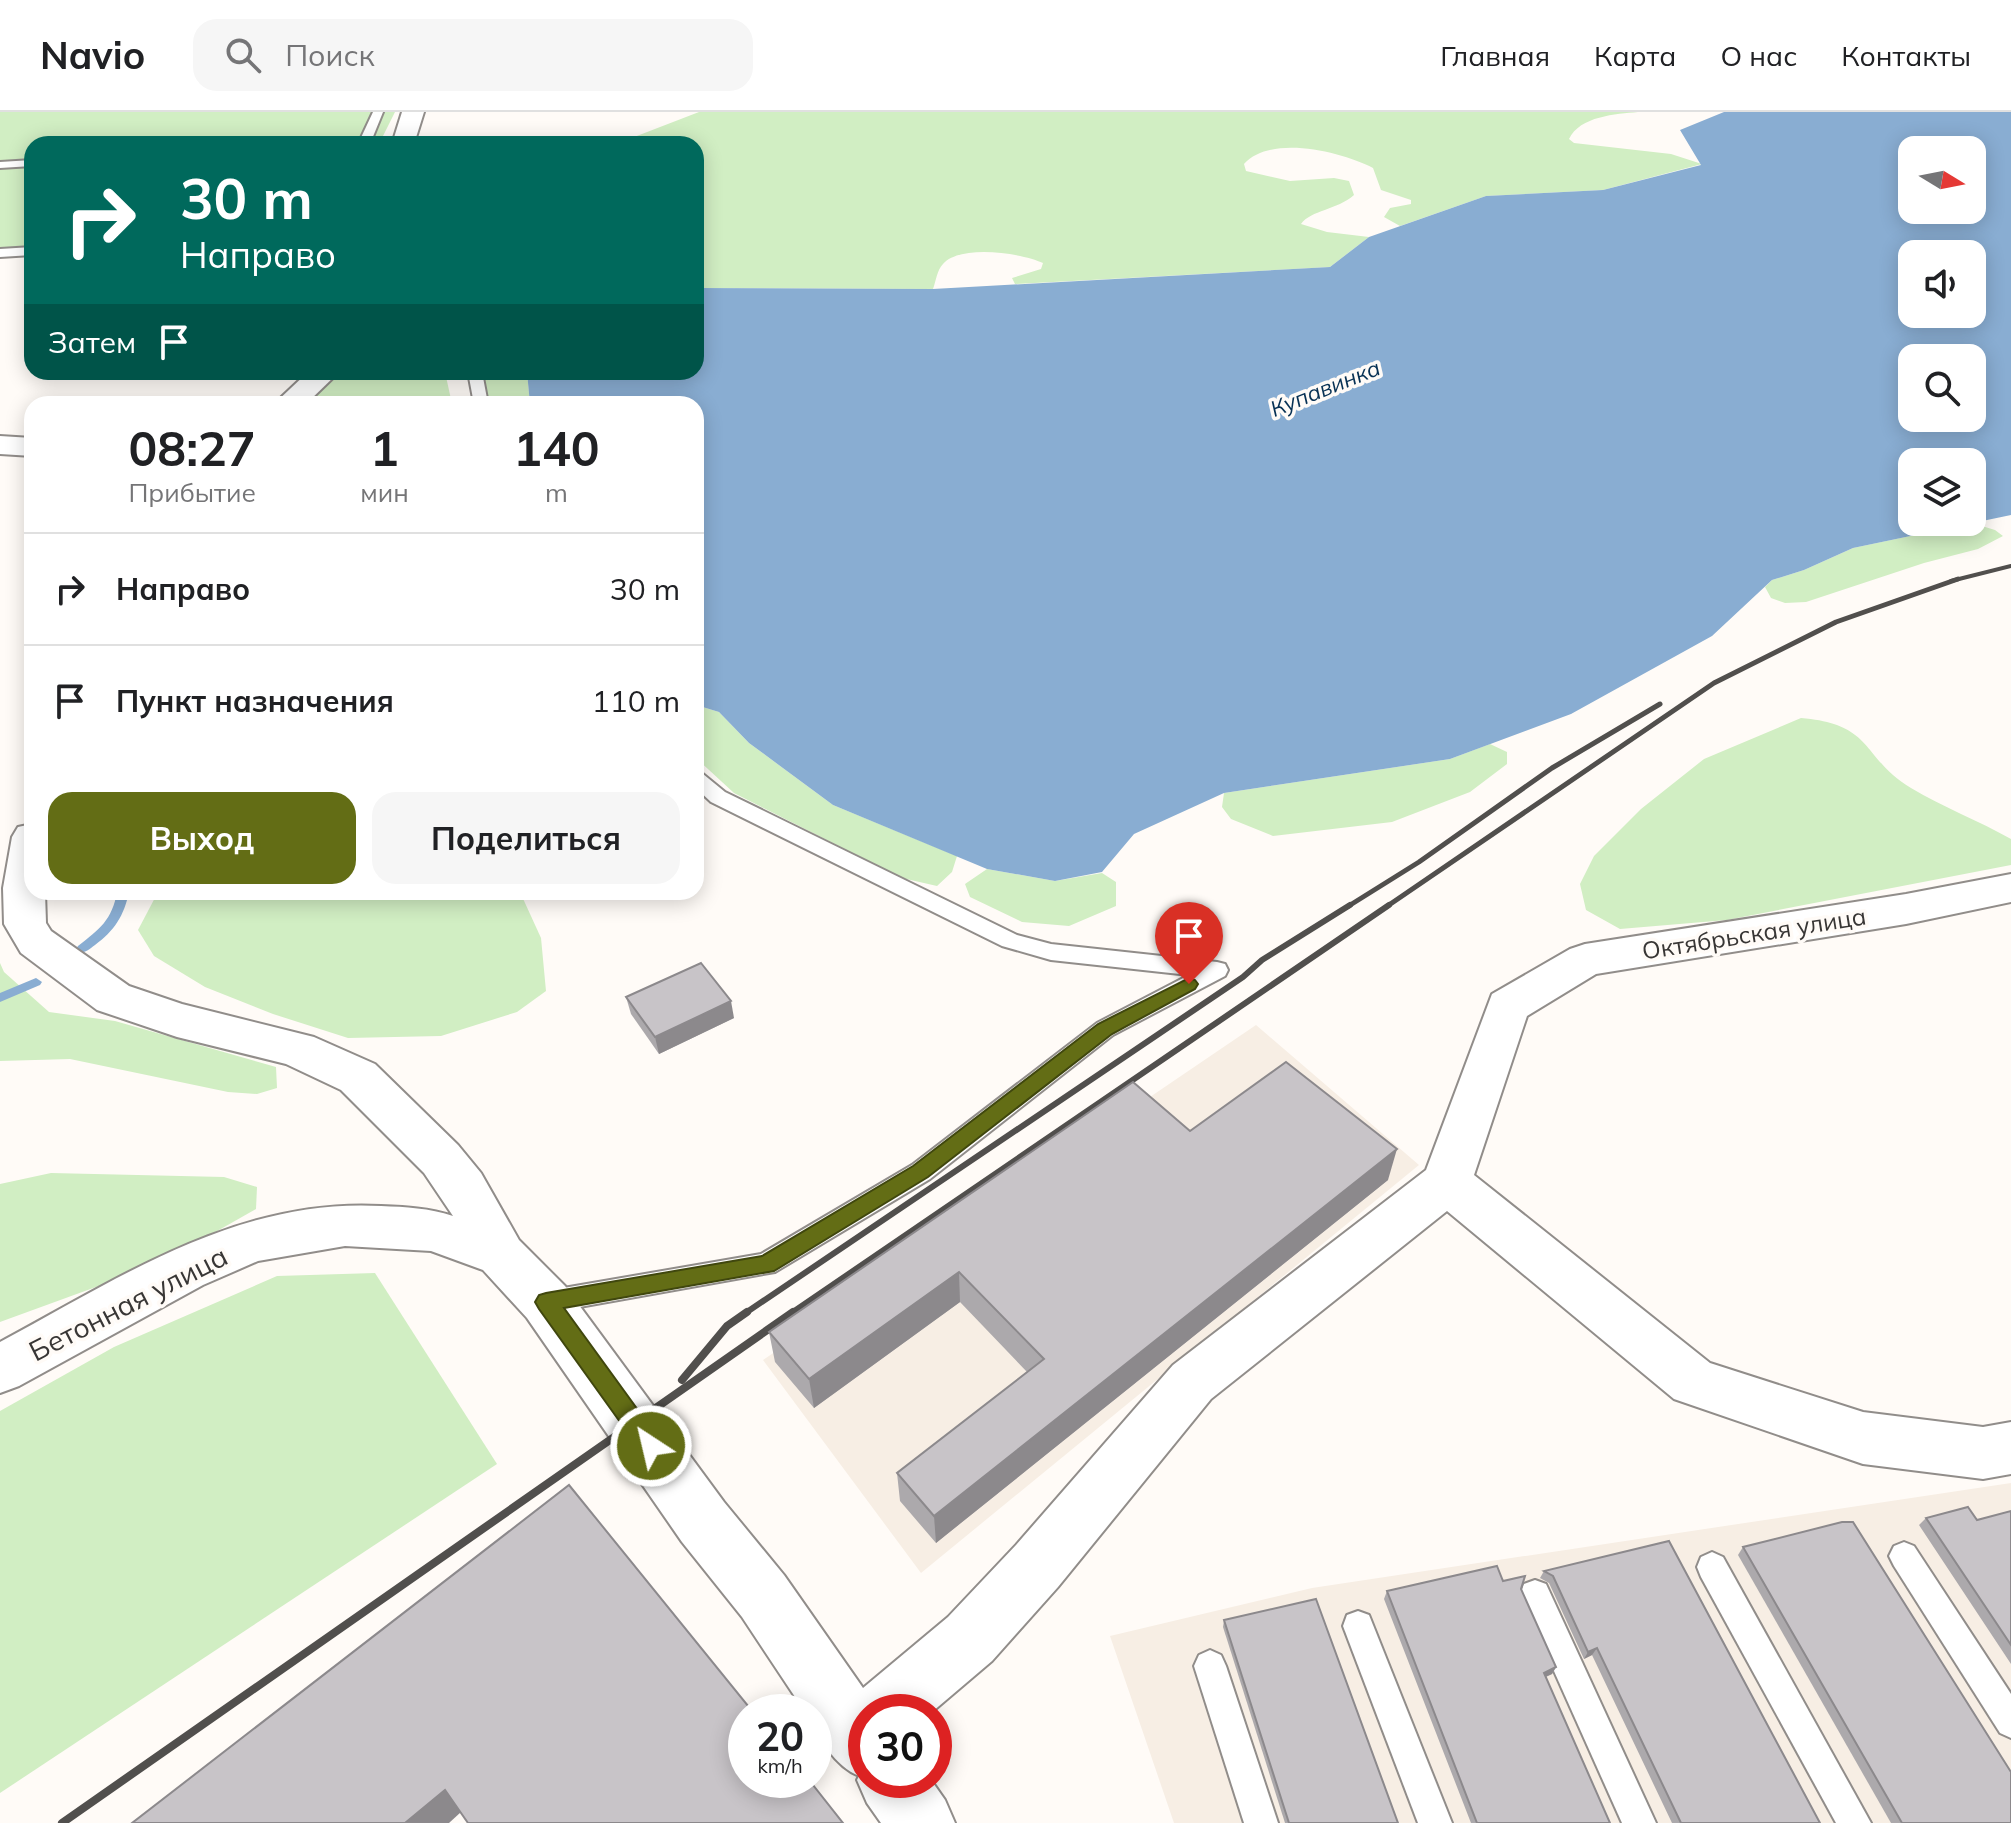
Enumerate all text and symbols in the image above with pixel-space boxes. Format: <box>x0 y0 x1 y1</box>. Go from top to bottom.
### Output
search box <box>193 19 753 91</box>
text: Navio <box>40 31 145 79</box>
icon: search <box>221 33 265 77</box>
text: Поиск <box>285 36 375 74</box>
text: Главная <box>1440 38 1550 73</box>
text: Карта <box>1594 38 1676 73</box>
text: О нас <box>1720 38 1797 73</box>
text: Контакты <box>1841 38 1971 73</box>
north arrow <box>1898 136 1986 224</box>
map controls <box>1898 136 1986 536</box>
text: 30 m <box>180 163 313 233</box>
icon: right <box>48 168 152 272</box>
text: Направо <box>180 232 336 277</box>
button: sound <box>1898 240 1986 328</box>
icon: arrive <box>152 320 196 364</box>
text: Затем <box>48 323 136 361</box>
button: search <box>1898 344 1986 432</box>
water label: Купавинка <box>1266 353 1384 423</box>
text: 08:27 <box>129 418 256 478</box>
text: 1 <box>370 418 399 478</box>
text: 140 <box>513 418 600 478</box>
button: layers <box>1898 448 1986 536</box>
text: Прибытие <box>128 476 256 509</box>
text: мин <box>360 476 409 509</box>
text: m <box>545 476 568 509</box>
icon: right <box>48 567 92 611</box>
text: Направо <box>116 570 250 608</box>
text: 30 m <box>610 570 680 608</box>
icon: arrive <box>48 679 92 723</box>
text: Пункт назначения <box>116 682 394 720</box>
text: 110 m <box>592 682 680 720</box>
button: Выход <box>48 792 356 884</box>
button: Поделиться <box>372 792 680 884</box>
street label: Октябрьская улица <box>1640 900 1868 966</box>
pin <box>1155 902 1223 984</box>
icon: arrive <box>1167 914 1211 958</box>
street label: Бетонная улица <box>23 1238 233 1368</box>
position arrow <box>609 1404 693 1488</box>
speed limit sign: 30 <box>848 1694 952 1798</box>
text: 20 <box>756 1711 804 1761</box>
text: km/h <box>757 1753 803 1778</box>

